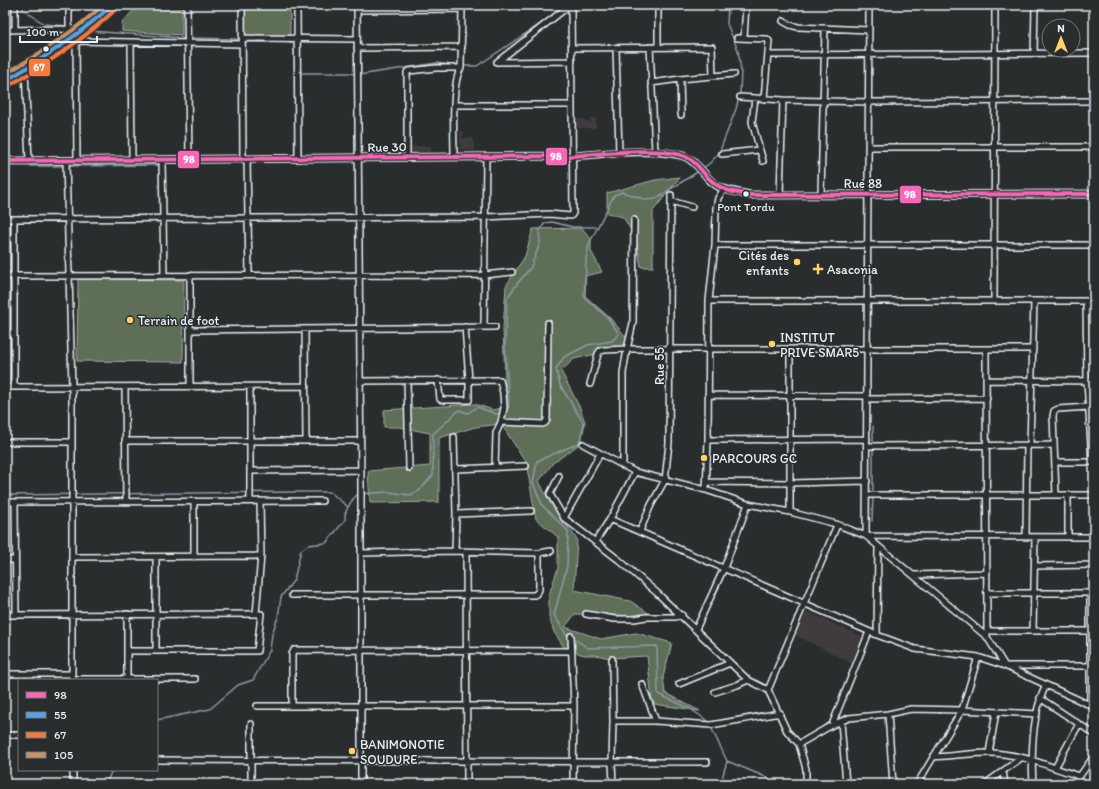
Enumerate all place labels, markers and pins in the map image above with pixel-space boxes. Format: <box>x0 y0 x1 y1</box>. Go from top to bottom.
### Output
unlabelled marker <box>41 44 51 54</box>
marker: Pont Tordu <box>741 189 751 199</box>
place label: Pont Tordu <box>717 200 775 214</box>
place label: Cités des enfants <box>738 248 789 278</box>
marker: Cités des enfants <box>792 257 802 267</box>
place label: Asaconia <box>827 262 878 277</box>
marker: Asaconia <box>812 263 824 275</box>
place label: Terrain de foot <box>138 313 220 328</box>
marker: Terrain de foot <box>125 315 135 325</box>
place label: INSTITUT PRIVE SMAR5 <box>780 330 859 360</box>
marker: INSTITUT PRIVE SMAR5 <box>767 339 777 349</box>
place label: PARCOURS GC <box>712 451 797 466</box>
marker: PARCOURS GC <box>699 453 709 463</box>
place label: BANIMONOTIE SOUDURE <box>360 737 444 767</box>
marker: BANIMONOTIE SOUDURE <box>347 746 357 756</box>

